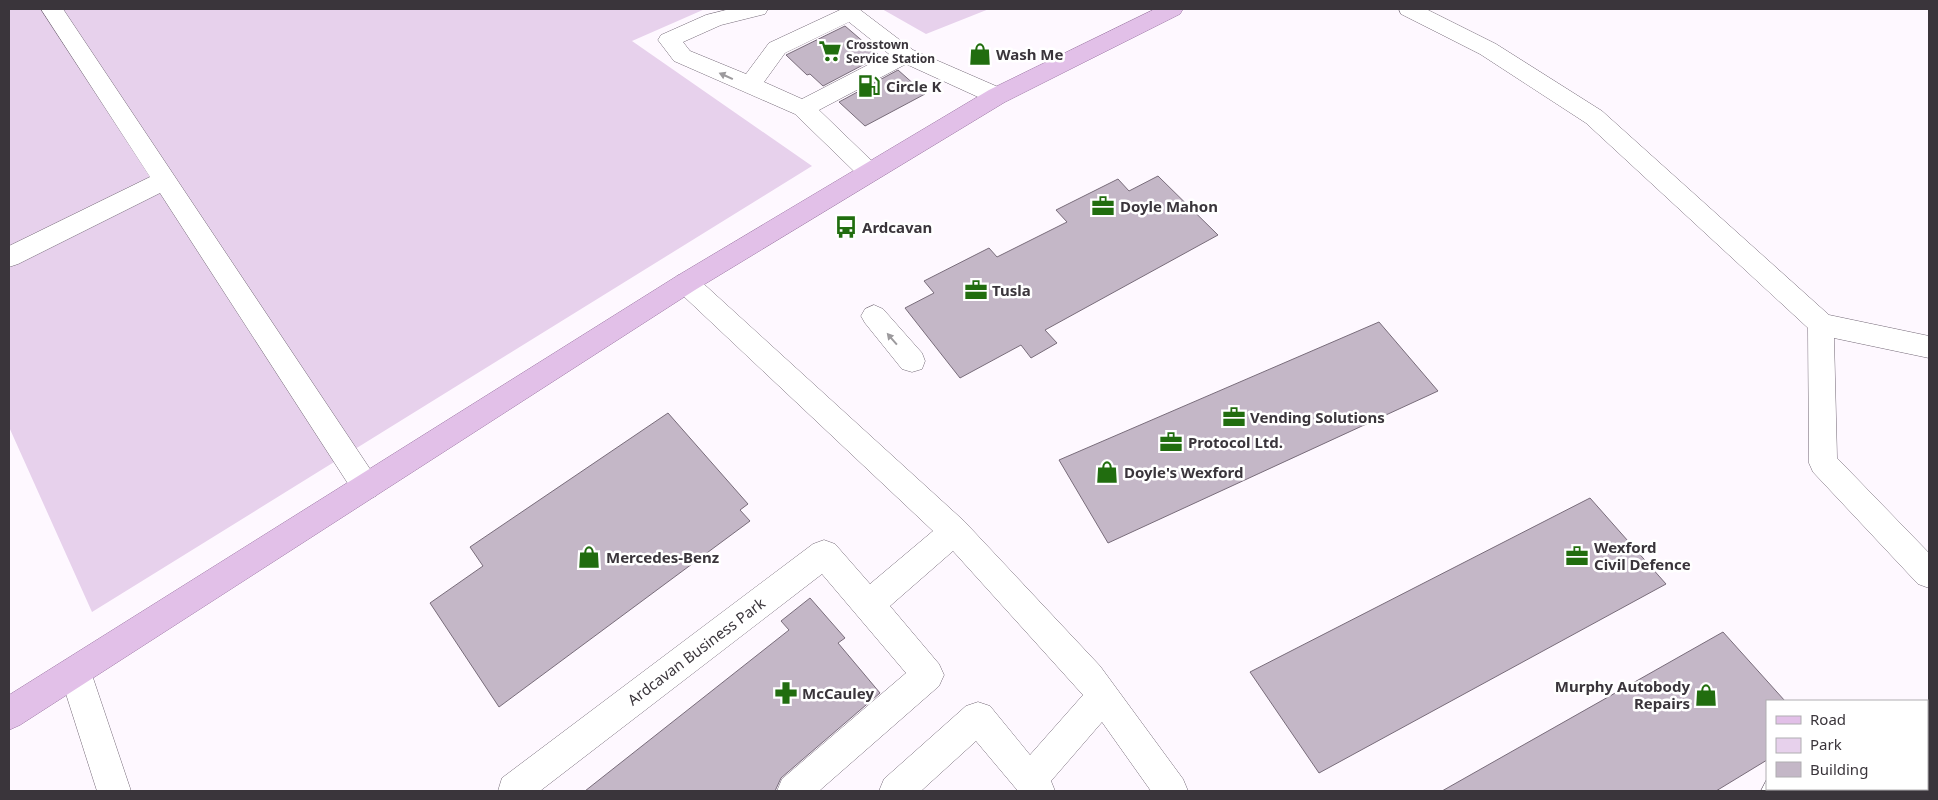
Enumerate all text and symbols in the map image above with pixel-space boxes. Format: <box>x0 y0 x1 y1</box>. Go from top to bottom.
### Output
place label: Crosstown Service Station <box>846 36 935 67</box>
supermarket icon: Crosstown Service Station <box>817 38 843 64</box>
shop icon: Wash Me <box>967 41 993 67</box>
place label: Wash Me <box>996 44 1064 64</box>
one-way arrow <box>719 71 733 79</box>
fuel station icon: Circle K <box>856 73 882 99</box>
place label: Circle K <box>886 76 942 96</box>
office icon: Doyle Mahon <box>1090 193 1116 219</box>
place label: Doyle Mahon <box>1120 196 1218 216</box>
bus stop icon: Ardcavan <box>833 214 859 240</box>
place label: Ardcavan <box>862 217 932 237</box>
office icon: Tusla <box>963 277 989 303</box>
place label: Tusla <box>992 280 1031 300</box>
one-way arrow <box>887 332 898 345</box>
office icon: Vending Solutions <box>1221 404 1247 430</box>
place label: Vending Solutions <box>1250 407 1385 427</box>
office icon: Protocol Ltd. <box>1158 429 1184 455</box>
place label: Protocol Ltd. <box>1188 432 1283 452</box>
shop icon: Doyle's Wexford <box>1094 459 1120 485</box>
place label: Doyle's Wexford <box>1124 462 1243 482</box>
place label: Wexford Civil Defence <box>1594 537 1691 574</box>
office icon: Wexford Civil Defence <box>1564 543 1590 569</box>
shop icon: Mercedes-Benz <box>576 544 602 570</box>
place label: Mercedes-Benz <box>606 547 719 567</box>
street label: Ardcavan Business Park <box>623 593 769 709</box>
place label: Murphy Autobody Repairs <box>1555 676 1690 713</box>
pharmacy icon: McCauley <box>773 680 799 706</box>
shop icon: Murphy Autobody Repairs <box>1693 682 1719 708</box>
place label: McCauley <box>802 683 874 703</box>
legend <box>1766 700 1928 790</box>
text: Road <box>1810 709 1846 729</box>
text: Park <box>1810 734 1842 754</box>
text: Building <box>1810 759 1868 779</box>

